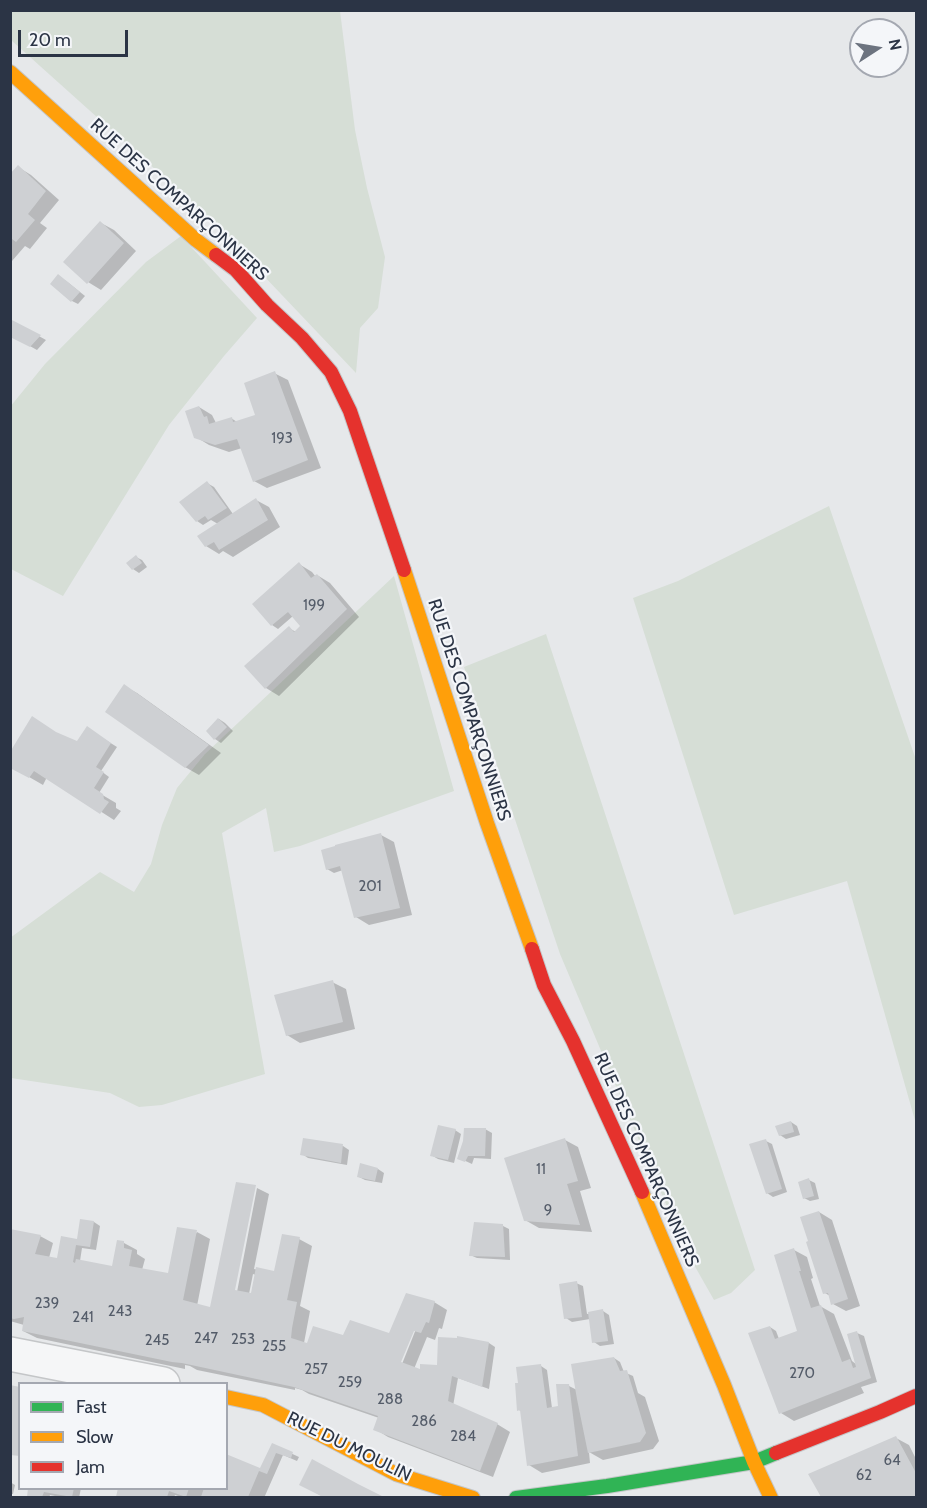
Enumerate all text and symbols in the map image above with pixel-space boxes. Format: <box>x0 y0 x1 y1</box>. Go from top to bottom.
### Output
scale bar <box>21 18 130 56</box>
north arrow <box>849 18 909 78</box>
text: 20 m <box>29 29 71 51</box>
text: N <box>885 37 906 52</box>
street label: RUE DES COMPARÇONNIERS <box>86 114 272 286</box>
house number: 193 <box>271 430 293 448</box>
street label: RUE DES COMPARÇONNIERS <box>423 596 515 824</box>
house number: 199 <box>303 597 325 615</box>
house number: 201 <box>358 878 382 896</box>
street label: RUE DES COMPARÇONNIERS <box>589 1050 703 1270</box>
house number: 11 <box>536 1161 546 1179</box>
house number: 9 <box>544 1202 552 1220</box>
house number: 239 <box>35 1295 59 1313</box>
house number: 243 <box>108 1303 132 1321</box>
house number: 241 <box>72 1309 94 1327</box>
house number: 247 <box>194 1330 218 1348</box>
house number: 253 <box>231 1331 255 1349</box>
house number: 245 <box>145 1332 169 1350</box>
house number: 255 <box>262 1338 286 1356</box>
house number: 257 <box>304 1361 328 1379</box>
house number: 270 <box>789 1365 815 1383</box>
house number: 259 <box>338 1374 362 1392</box>
legend <box>18 1382 228 1490</box>
house number: 288 <box>377 1391 403 1409</box>
text: Fast <box>76 1396 107 1418</box>
street label: RUE DU MOULIN <box>283 1408 415 1486</box>
house number: 286 <box>411 1413 437 1431</box>
text: Slow <box>76 1426 113 1448</box>
house number: 284 <box>450 1428 476 1446</box>
house number: 64 <box>883 1452 901 1470</box>
text: Jam <box>76 1456 105 1478</box>
house number: 62 <box>856 1467 872 1485</box>

